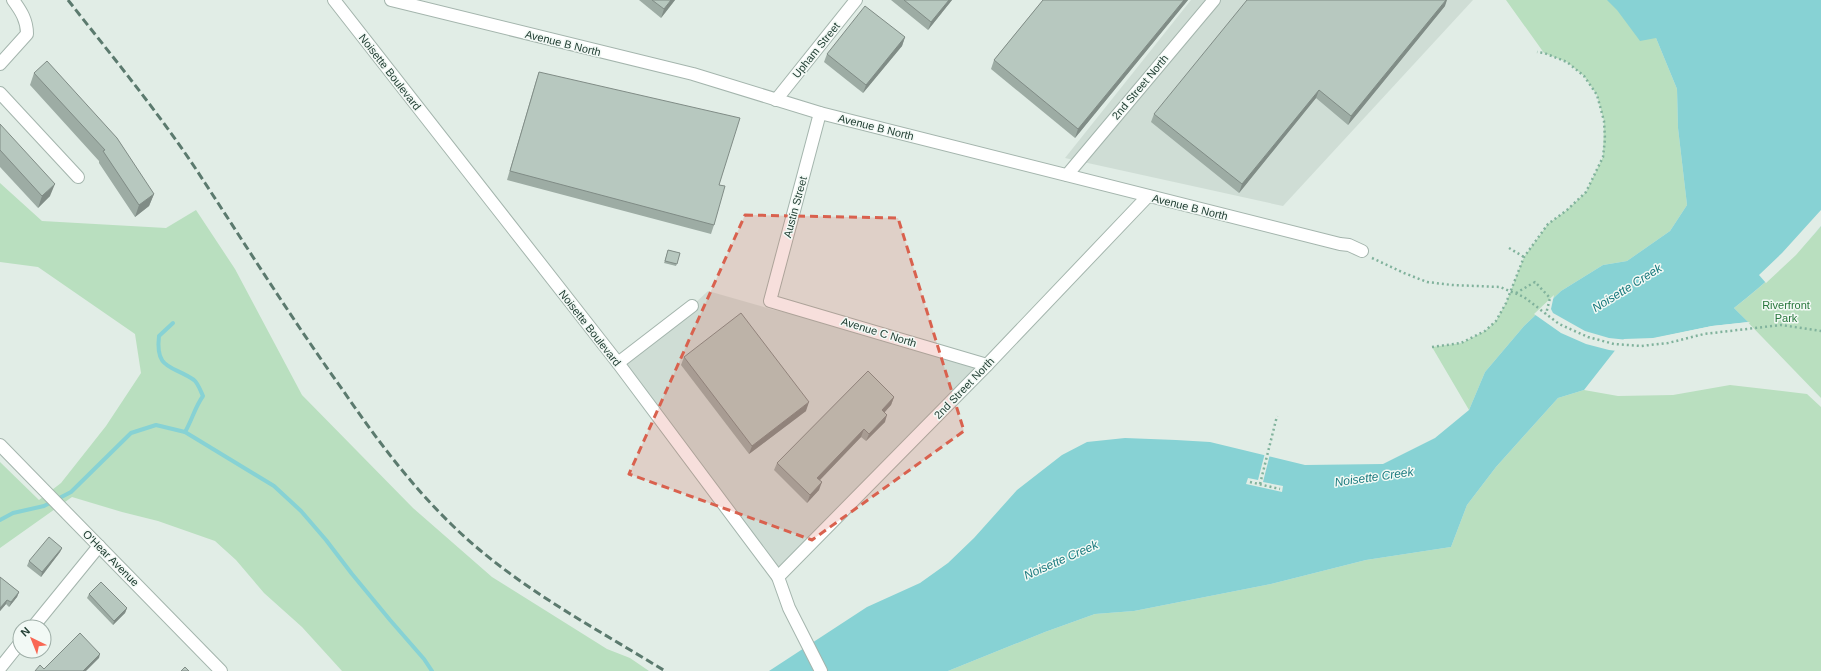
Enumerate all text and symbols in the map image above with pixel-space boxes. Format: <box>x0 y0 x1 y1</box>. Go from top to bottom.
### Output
street label: Upham Street <box>790 20 842 80</box>
street label: Avenue B North <box>524 28 602 58</box>
street label: Noisette Boulevard <box>357 32 423 112</box>
street label: 2nd Street North <box>1109 52 1171 122</box>
street label: Avenue B North <box>837 112 915 142</box>
street label: Austin Street <box>781 175 809 239</box>
street label: Avenue B North <box>1151 192 1229 222</box>
water label: Noisette Creek <box>1590 261 1665 315</box>
street label: Noisette Boulevard <box>557 288 623 368</box>
park label: Riverfront Park <box>1762 299 1810 324</box>
street label: Avenue C North <box>840 315 918 349</box>
street label: 2nd Street North <box>932 355 996 421</box>
water label: Noisette Creek <box>1334 464 1415 489</box>
street label: O'Hear Avenue <box>81 528 141 588</box>
water label: Noisette Creek <box>1022 537 1101 583</box>
north arrow <box>12 619 52 659</box>
text: N <box>18 625 32 639</box>

